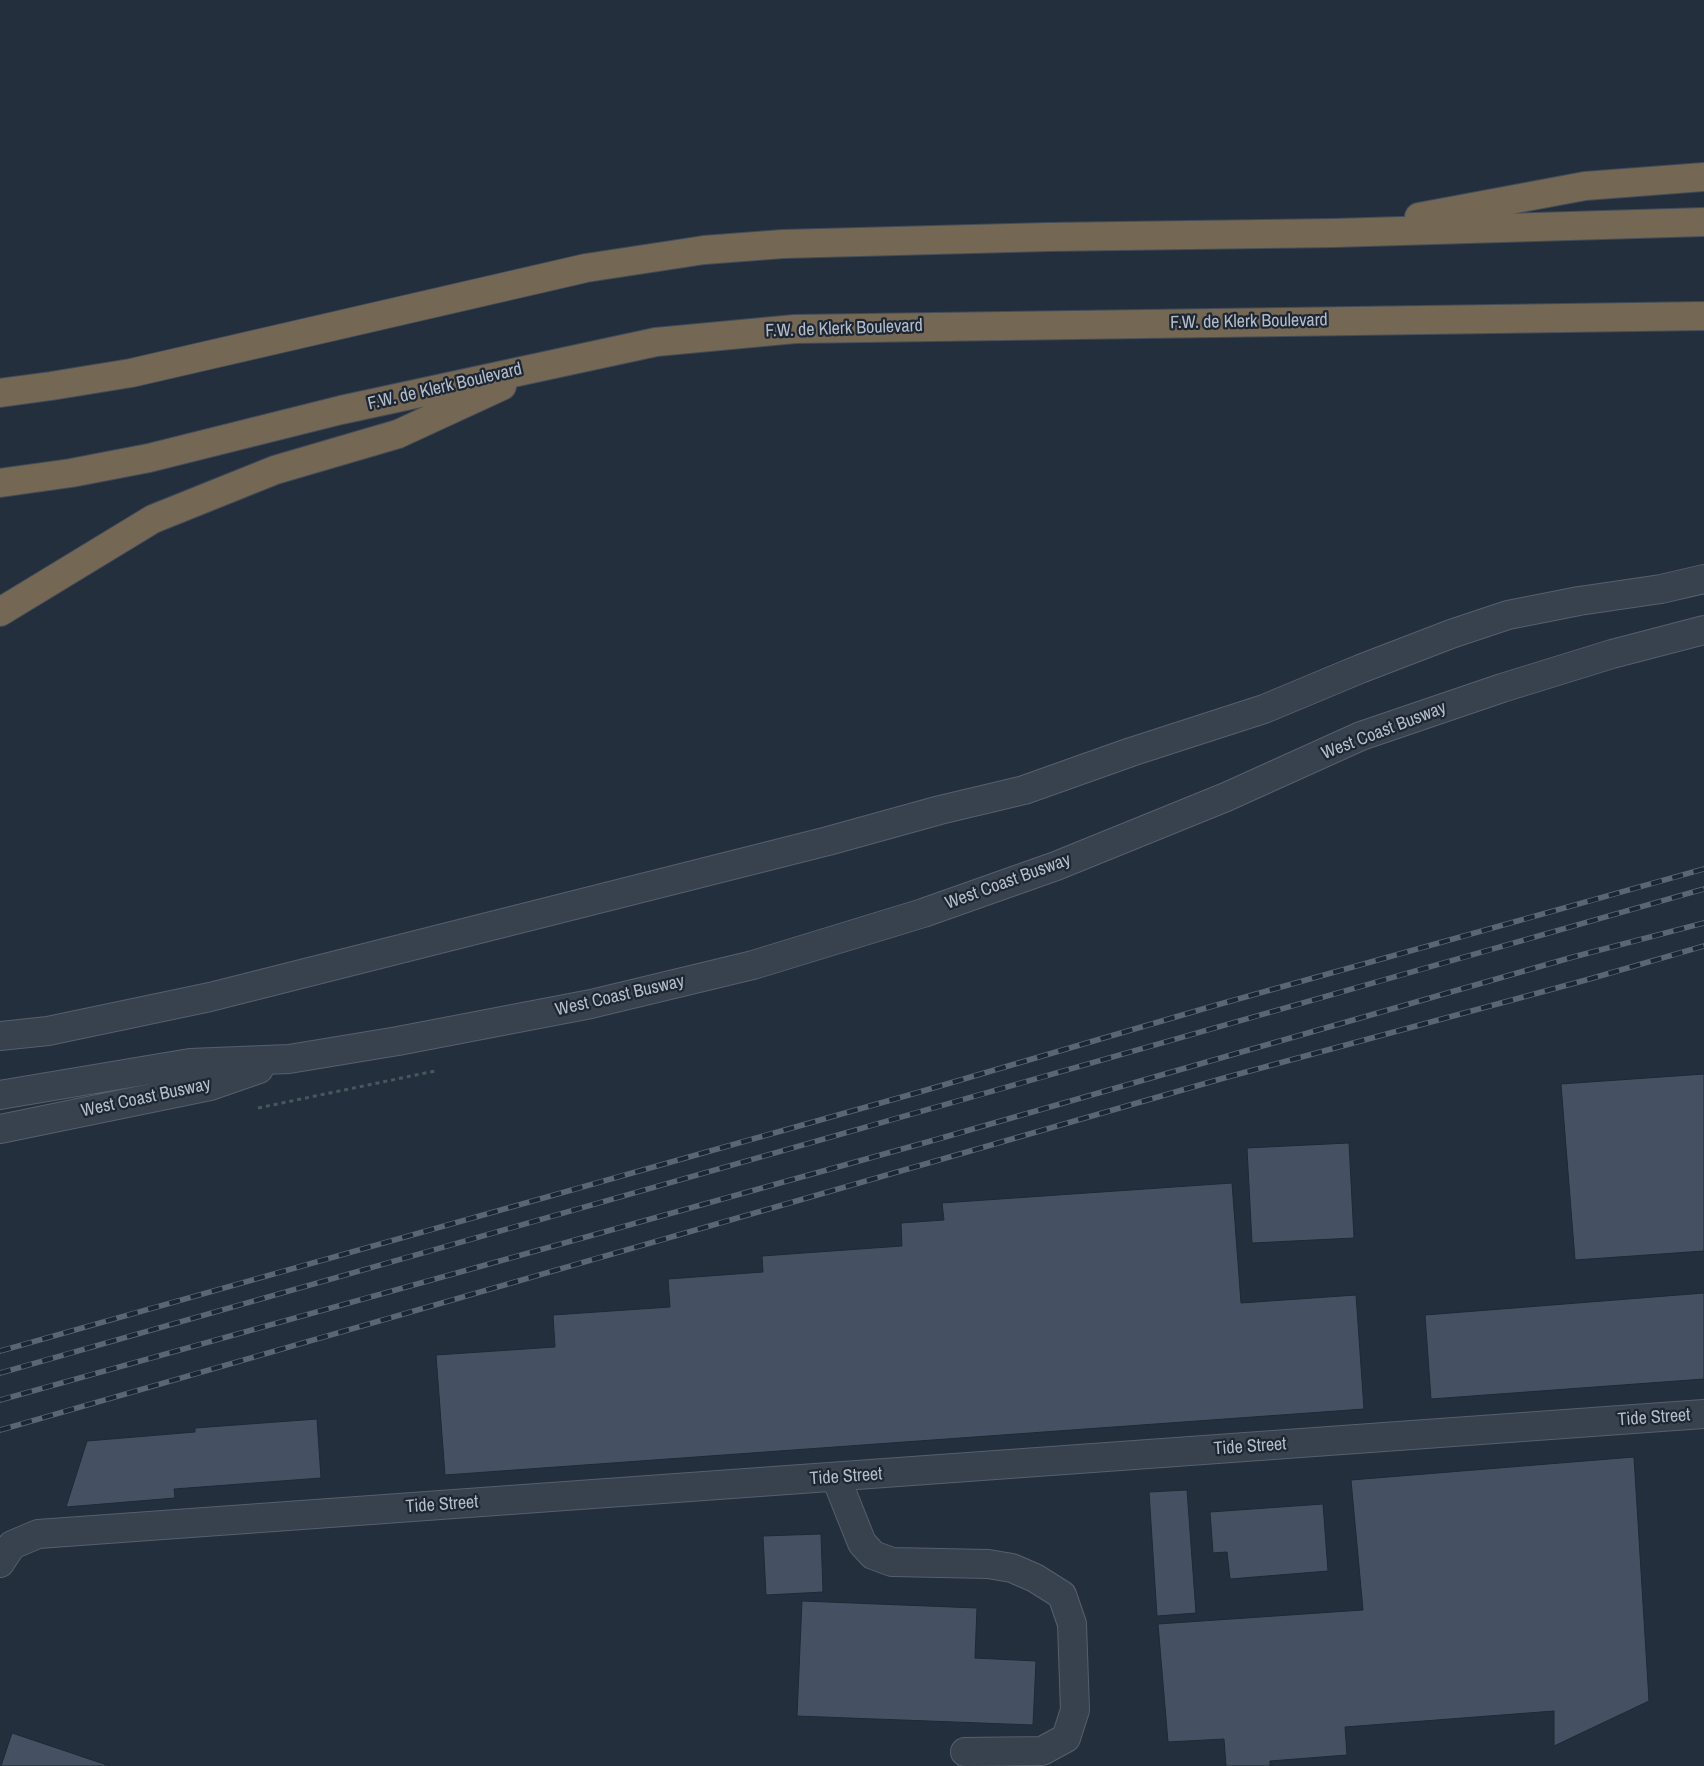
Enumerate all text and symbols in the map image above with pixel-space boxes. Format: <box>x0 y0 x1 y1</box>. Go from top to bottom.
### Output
street label: F.W. de Klerk Boulevard <box>1170 310 1328 334</box>
street label: F.W. de Klerk Boulevard <box>765 315 923 343</box>
street label: F.W. de Klerk Boulevard <box>366 359 524 415</box>
street label: West Coast Busway <box>1319 697 1449 765</box>
street label: West Coast Busway <box>942 849 1074 915</box>
street label: West Coast Busway <box>553 971 687 1021</box>
street label: West Coast Busway <box>79 1074 213 1122</box>
street label: Tide Street <box>1617 1405 1691 1431</box>
street label: Tide Street <box>1213 1434 1287 1460</box>
street label: Tide Street <box>809 1464 883 1490</box>
street label: Tide Street <box>405 1492 479 1518</box>

